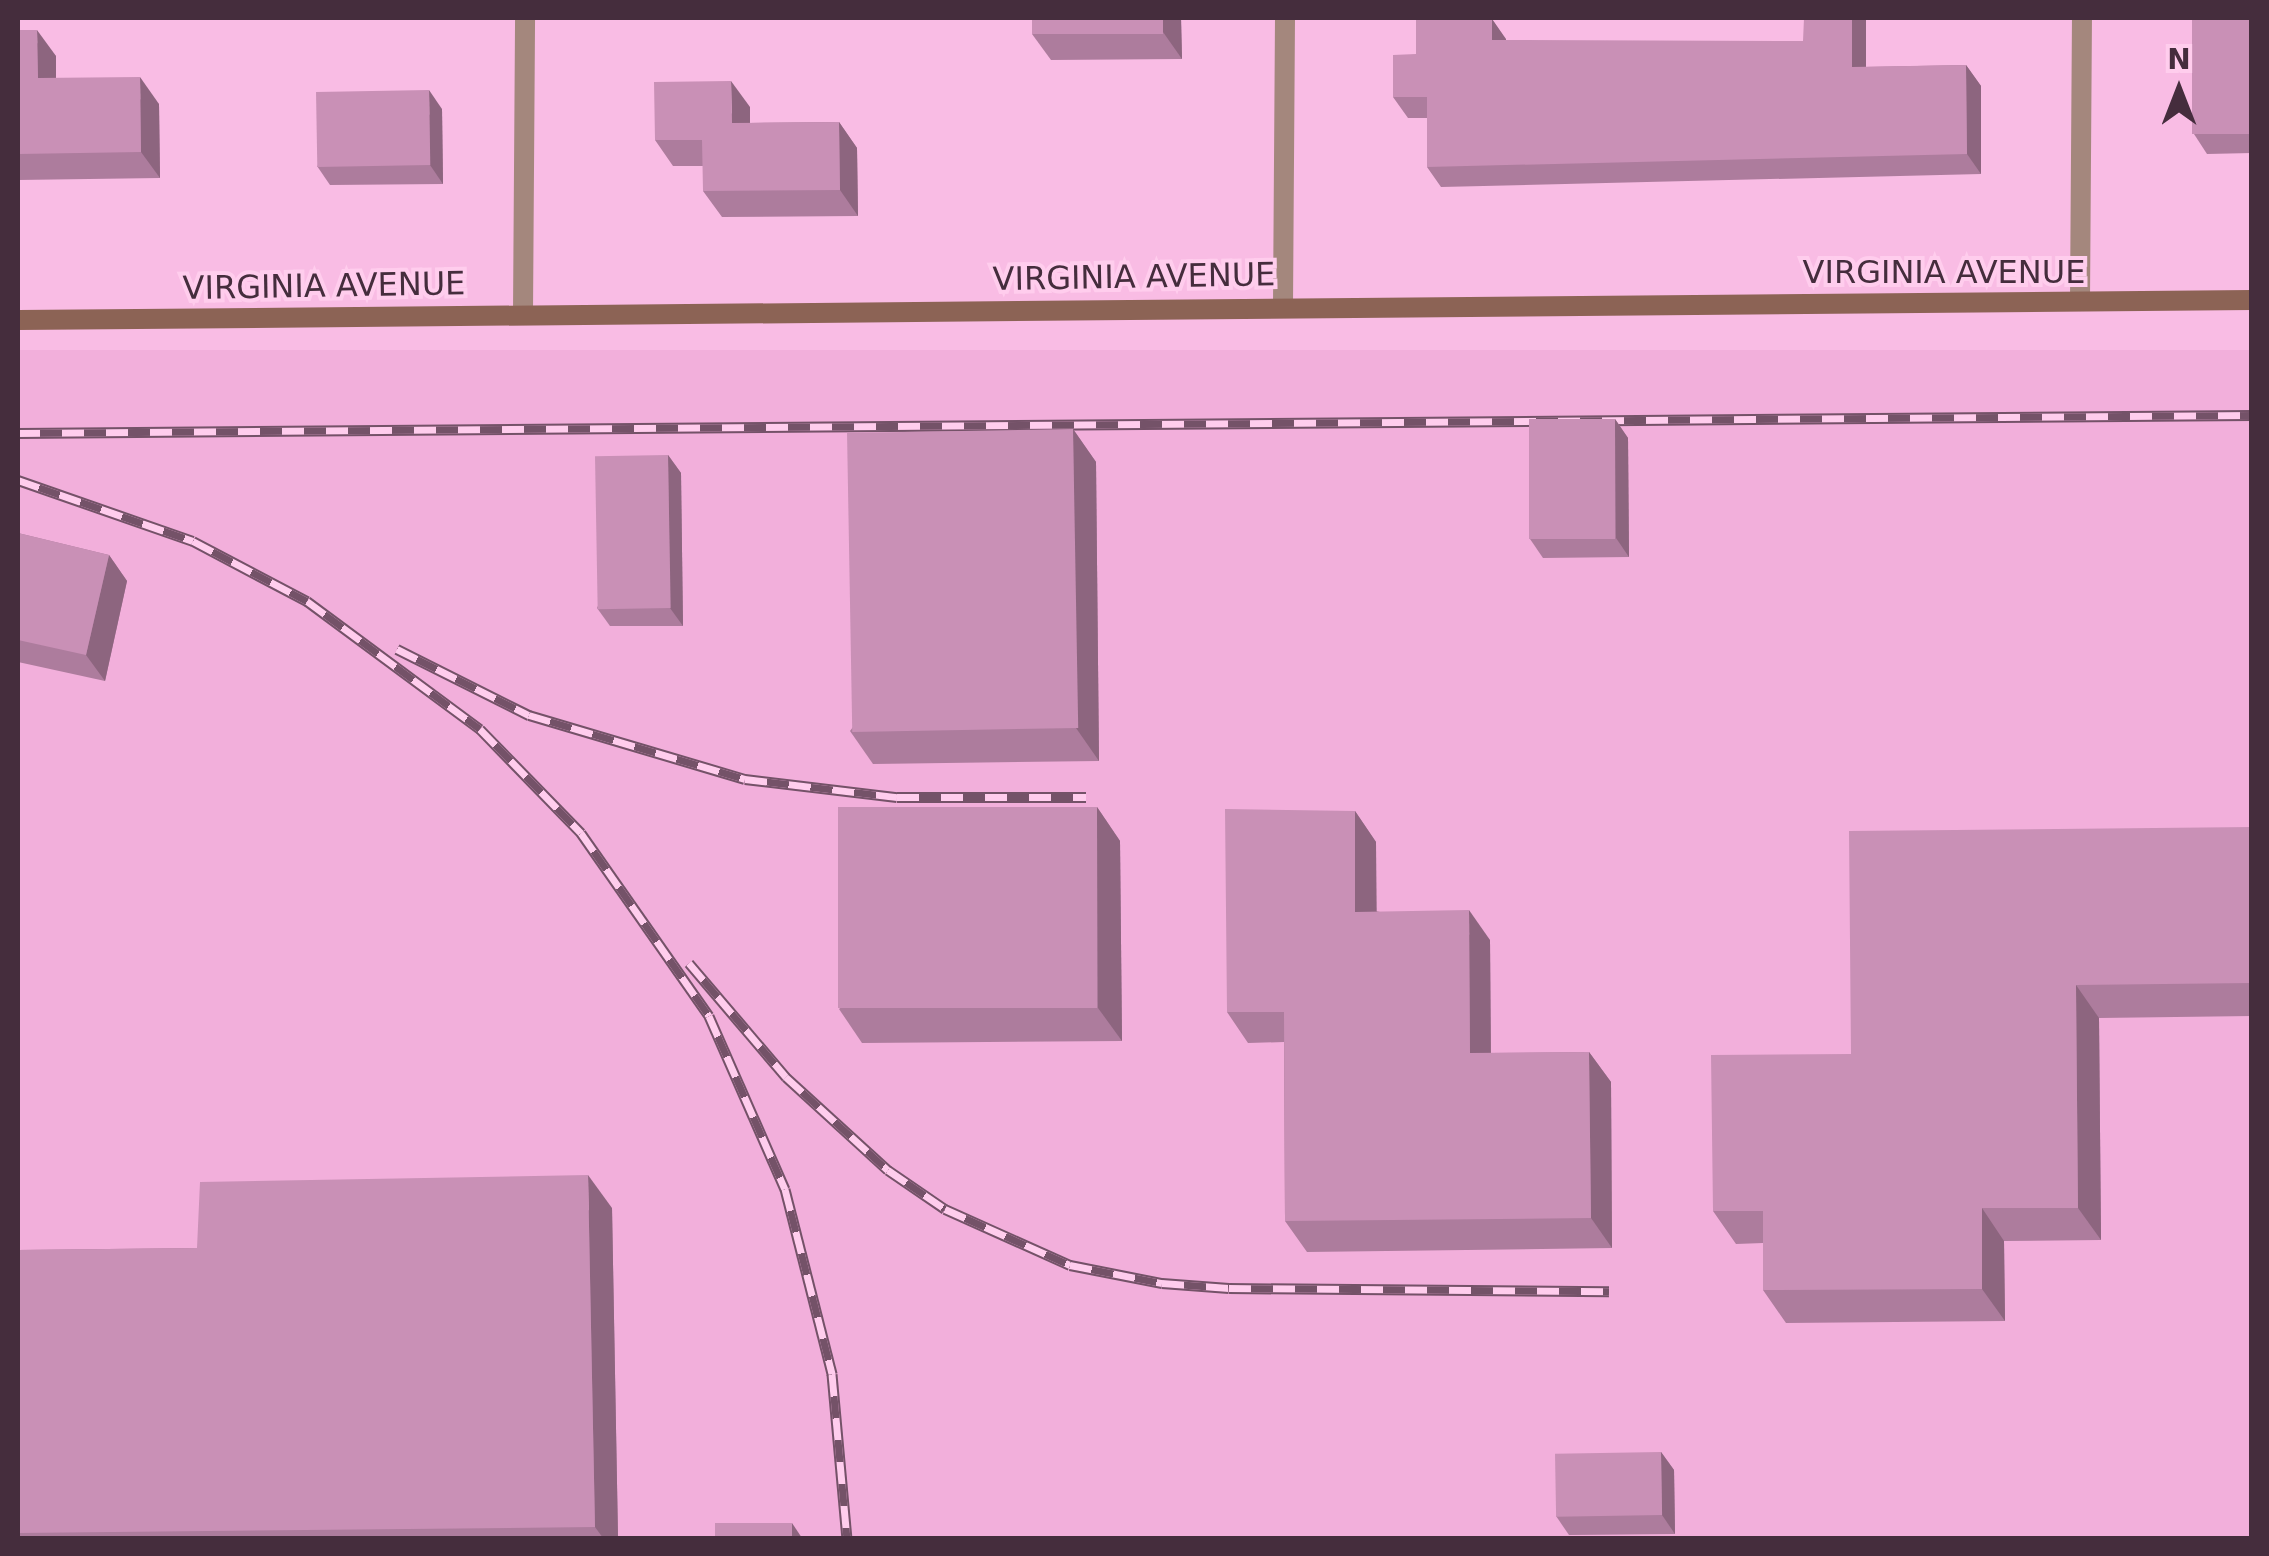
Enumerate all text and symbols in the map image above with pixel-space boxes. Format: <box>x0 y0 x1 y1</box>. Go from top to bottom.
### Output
north arrow <box>2129 40 2229 140</box>
text: N <box>2167 43 2191 76</box>
street label: VIRGINIA AVENUE <box>1803 253 2085 291</box>
street label: VIRGINIA AVENUE <box>992 255 1276 299</box>
street label: VIRGINIA AVENUE <box>182 264 466 308</box>

